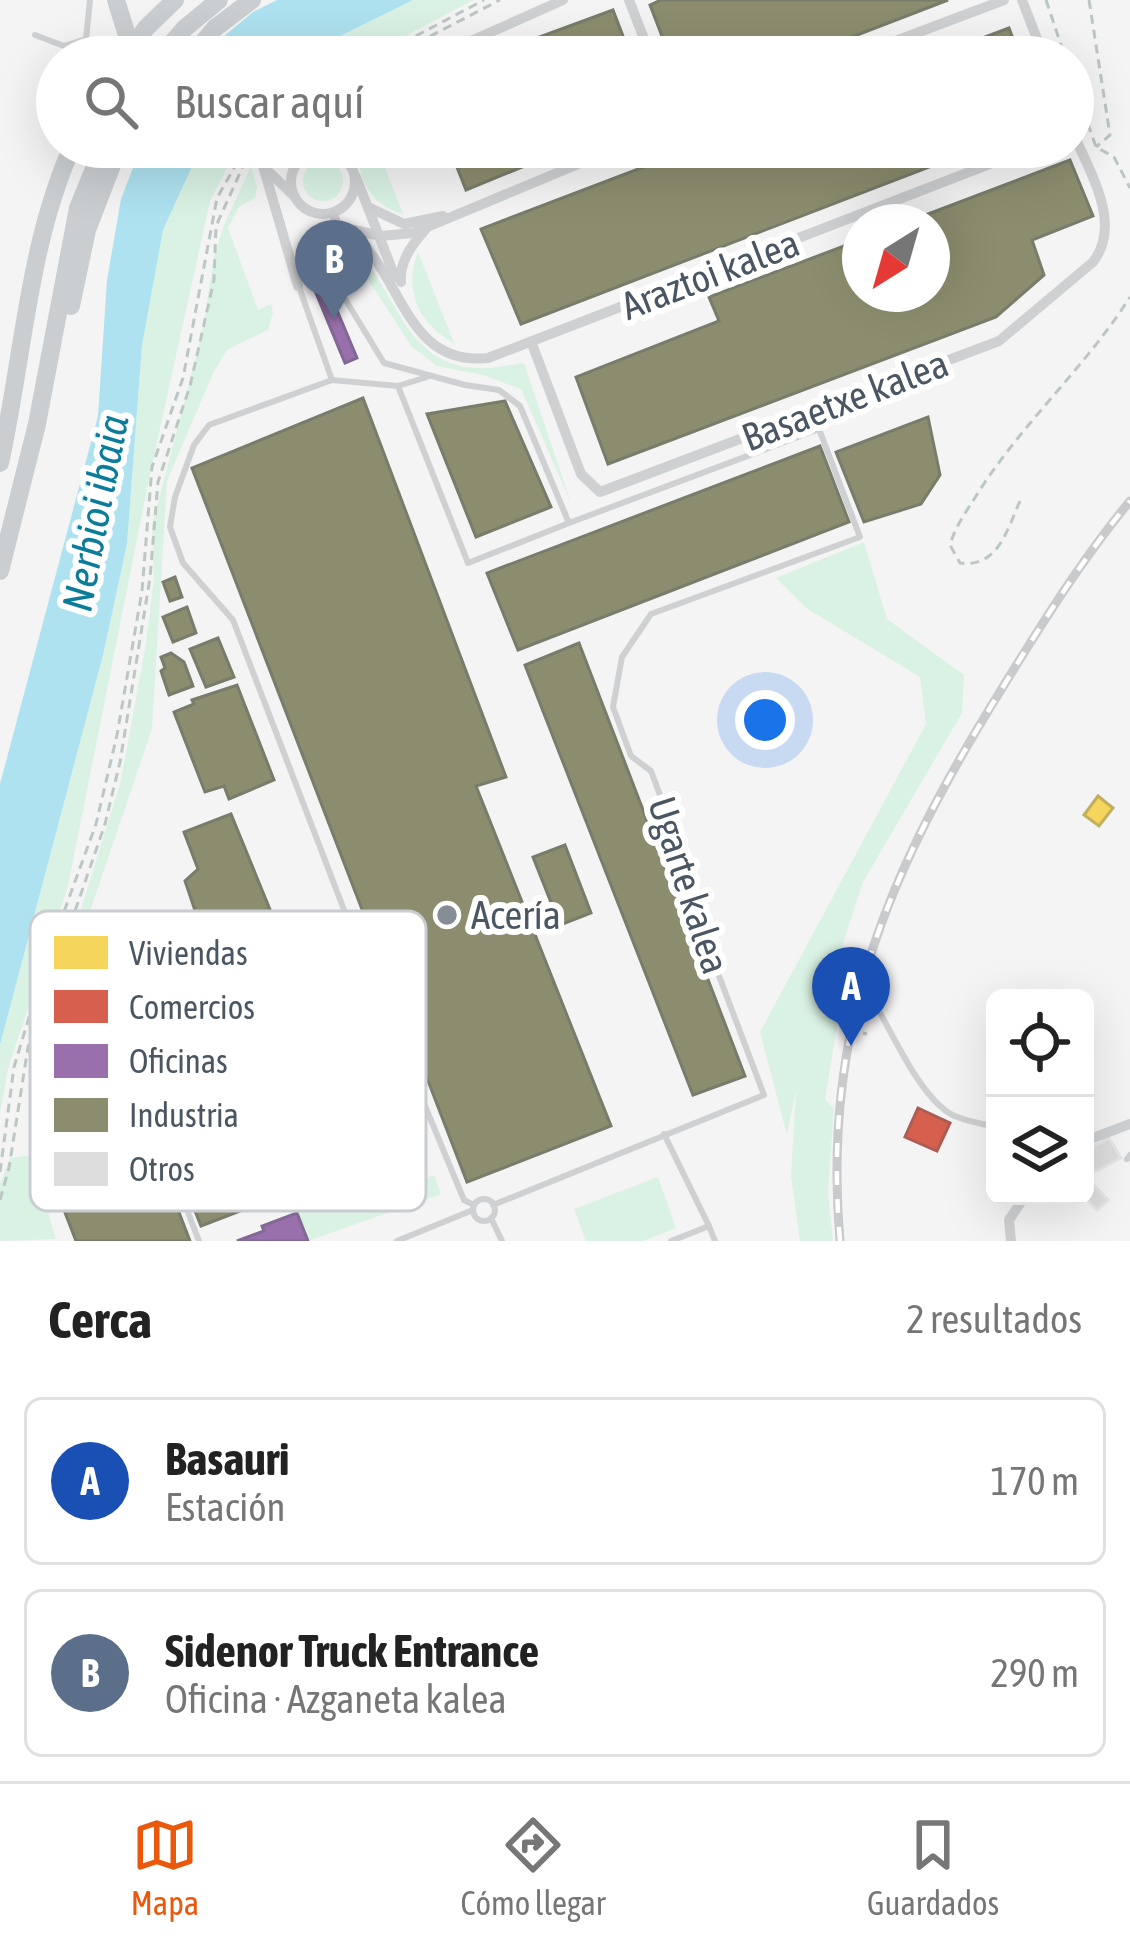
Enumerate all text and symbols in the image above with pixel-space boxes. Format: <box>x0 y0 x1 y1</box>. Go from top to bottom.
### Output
search box <box>36 36 1094 168</box>
icon: search <box>78 69 144 135</box>
text: Buscar aquí <box>174 76 364 128</box>
north arrow <box>842 204 950 312</box>
pin: B <box>295 220 373 319</box>
street label: Araztoi kalea <box>615 220 805 328</box>
street label: Basaetxe kalea <box>736 341 954 459</box>
water label: Nerbioi ibaia <box>52 411 138 615</box>
your location <box>735 690 795 750</box>
street label: Ugarte kalea <box>640 791 738 979</box>
place label: Acería <box>471 893 561 937</box>
marker: Acería <box>434 902 460 928</box>
legend <box>30 911 426 1211</box>
text: Viviendas <box>129 934 248 972</box>
pin: A <box>812 947 890 1046</box>
text: Comercios <box>129 988 255 1026</box>
map controls <box>986 989 1094 1205</box>
button: locate <box>986 989 1094 1097</box>
text: Oficinas <box>129 1042 228 1080</box>
text: Industria <box>129 1096 239 1134</box>
button: layers <box>986 1097 1094 1205</box>
text: Otros <box>129 1150 195 1188</box>
text: Cerca <box>48 1290 152 1349</box>
text: 2 resultados <box>906 1297 1082 1341</box>
text: Basauri <box>165 1433 289 1485</box>
text: A <box>80 1459 100 1503</box>
text: 170 m <box>991 1459 1079 1503</box>
text: Estación <box>165 1485 285 1529</box>
text: Sidenor Truck Entrance <box>165 1625 539 1677</box>
text: B <box>81 1651 99 1695</box>
text: 290 m <box>991 1651 1079 1695</box>
text: Oficina · Azganeta kalea <box>165 1677 507 1721</box>
tab: Mapa <box>131 1812 199 1922</box>
tab: Cómo llegar <box>461 1812 606 1922</box>
tab: Guardados <box>867 1812 999 1922</box>

